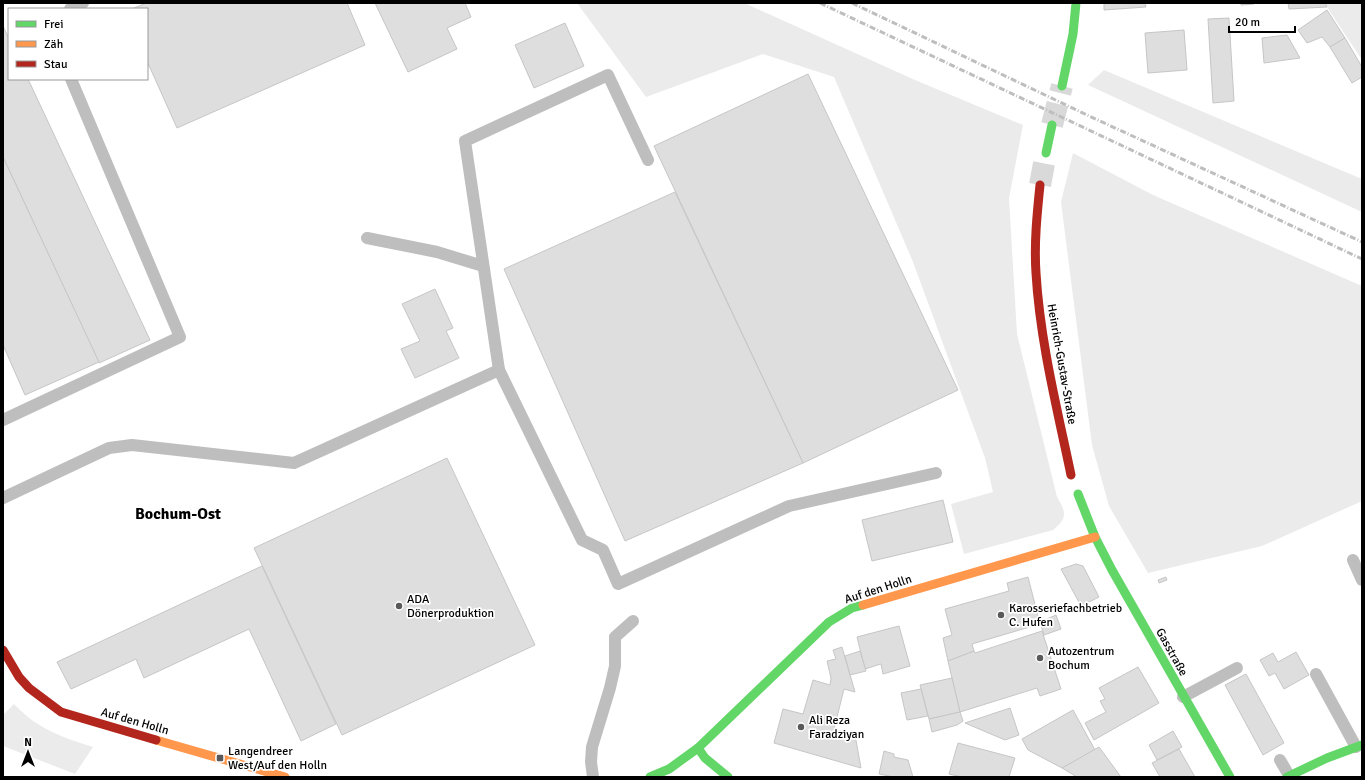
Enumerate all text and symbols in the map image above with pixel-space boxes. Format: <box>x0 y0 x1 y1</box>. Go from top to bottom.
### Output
legend <box>8 8 148 80</box>
scale bar <box>1229 8 1295 34</box>
text: 20 m <box>1235 15 1260 30</box>
text: Frei <box>44 17 63 32</box>
text: Zäh <box>44 37 63 52</box>
text: Stau <box>44 57 68 72</box>
street label: Heinrich-Gustav-Straße <box>1044 303 1080 426</box>
district label: Bochum-Ost <box>135 504 221 524</box>
street label: Auf den Holln <box>843 572 914 607</box>
place label: ADA Dönerproduktion <box>407 592 494 621</box>
marker: ADA Dönerproduktion <box>394 601 404 611</box>
place label: Karosseriefachbetrieb C. Hufen <box>1009 601 1122 630</box>
marker: Karosseriefachbetrieb C. Hufen <box>996 610 1006 620</box>
street label: Gasstraße <box>1152 626 1191 679</box>
place label: Autozentrum Bochum <box>1048 644 1114 673</box>
marker: Autozentrum Bochum <box>1035 653 1045 663</box>
street label: Auf den Holln <box>99 705 170 738</box>
place label: Ali Reza Faradziyan <box>809 713 864 742</box>
marker: Ali Reza Faradziyan <box>796 722 806 732</box>
north arrow <box>8 732 48 772</box>
text: N <box>24 736 32 749</box>
place label: Langendreer West/Auf den Holln <box>228 744 327 773</box>
marker: Langendreer West/Auf den Holln <box>215 753 225 763</box>

